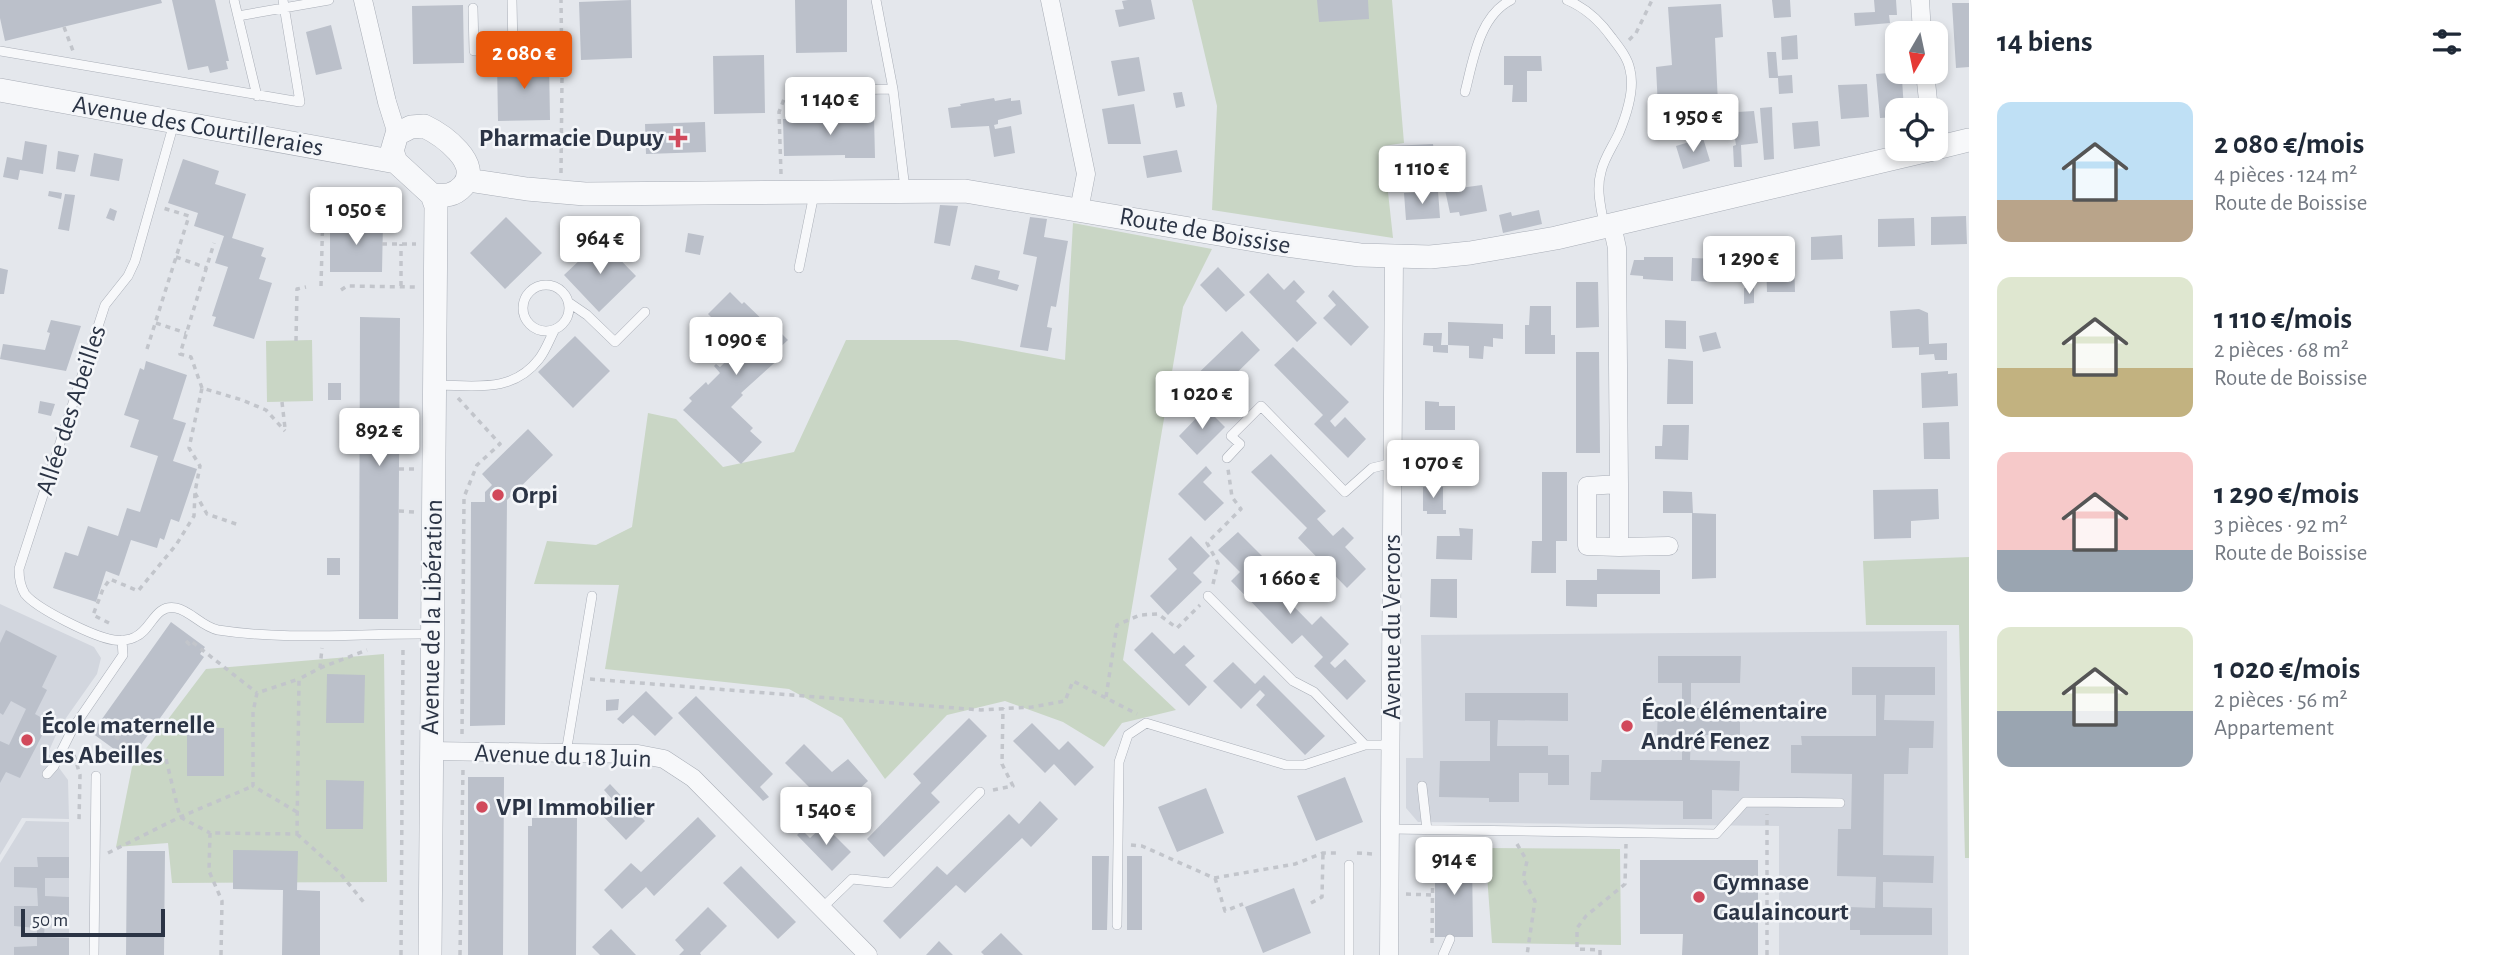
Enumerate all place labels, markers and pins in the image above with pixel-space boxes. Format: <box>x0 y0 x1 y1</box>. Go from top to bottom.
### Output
pin: 2 080 € <box>459 32 589 91</box>
pin: 1 140 € <box>765 78 895 137</box>
pin: 1 950 € <box>1628 94 1758 154</box>
place label: Pharmacie Dupuy <box>479 125 664 151</box>
marker: Pharmacie Dupuy <box>670 130 686 146</box>
pin: 1 110 € <box>1357 146 1487 206</box>
pin: 1 050 € <box>291 188 421 247</box>
pin: 964 € <box>551 216 649 276</box>
pin: 1 290 € <box>1684 236 1814 296</box>
pin: 1 090 € <box>671 318 801 377</box>
pin: 1 020 € <box>1137 372 1267 431</box>
pin: 892 € <box>330 408 428 468</box>
pin: 1 070 € <box>1368 440 1498 500</box>
place label: Orpi <box>512 482 558 508</box>
marker: Orpi <box>490 487 506 503</box>
pin: 1 660 € <box>1225 556 1355 616</box>
place label: École élémentaire André Fenez <box>1641 696 1827 754</box>
place label: École maternelle Les Abeilles <box>41 710 215 768</box>
marker: École élémentaire André Fenez <box>1619 718 1635 734</box>
marker: École maternelle Les Abeilles <box>19 732 35 748</box>
pin: 1 540 € <box>761 788 891 847</box>
place label: VPI Immobilier <box>496 794 655 820</box>
marker: VPI Immobilier <box>474 799 490 815</box>
pin: 914 € <box>1405 838 1503 897</box>
place label: Gymnase Gaulaincourt <box>1713 869 1849 925</box>
marker: Gymnase Gaulaincourt <box>1691 889 1707 905</box>

